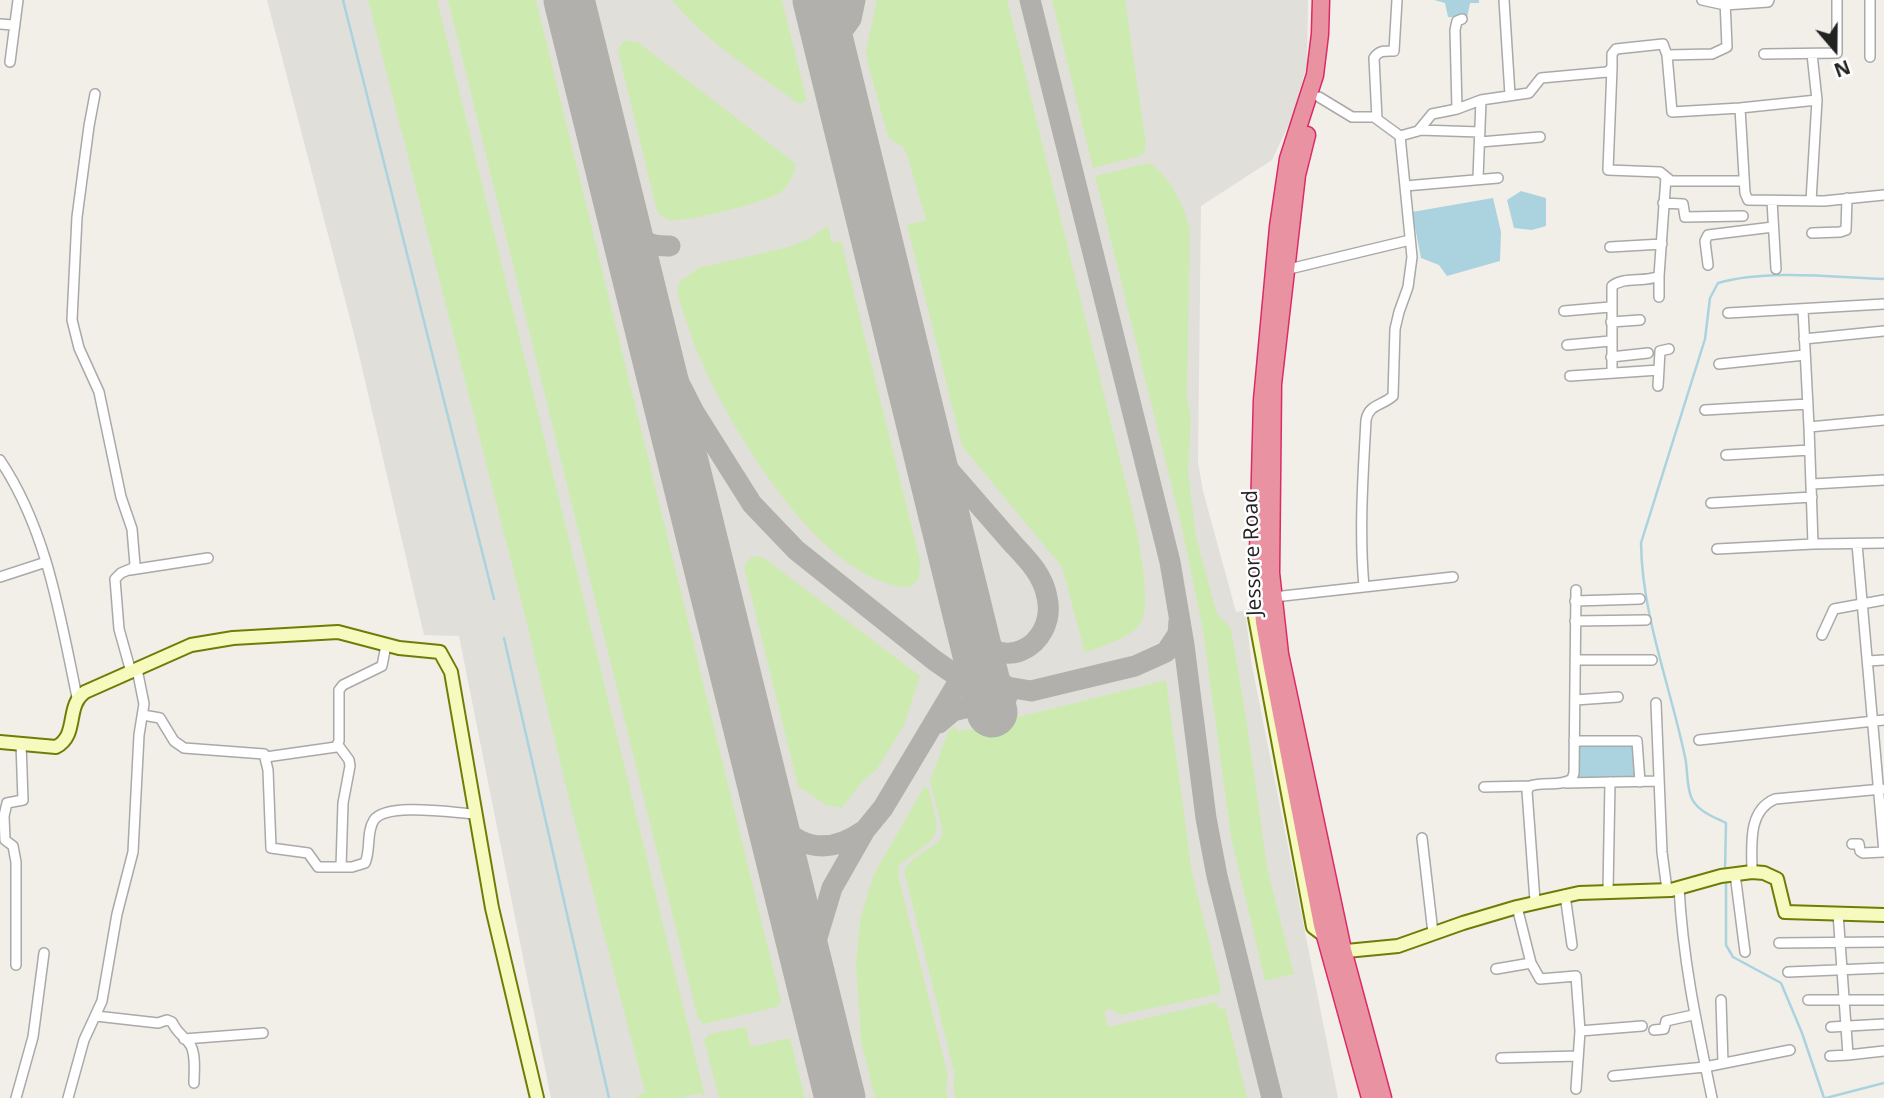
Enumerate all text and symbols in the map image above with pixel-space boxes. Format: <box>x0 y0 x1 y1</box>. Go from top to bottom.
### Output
north arrow <box>1800 14 1870 84</box>
text: N <box>1830 54 1854 84</box>
street label: Jessore Road <box>1238 490 1268 616</box>

